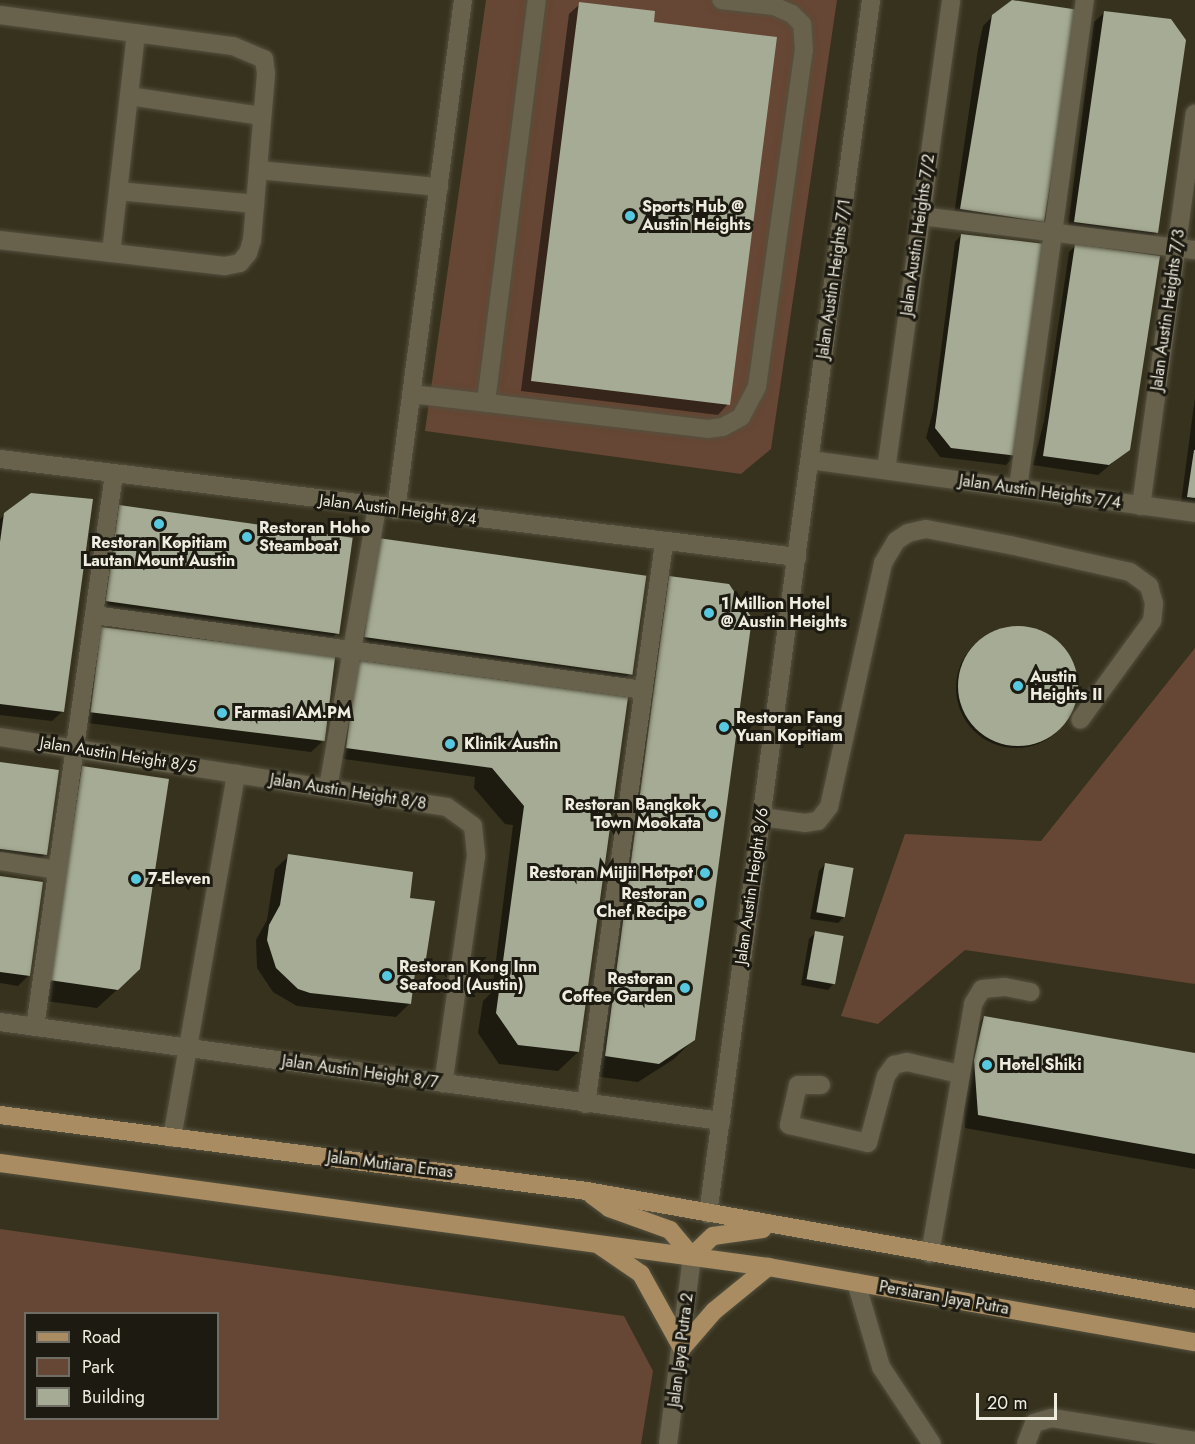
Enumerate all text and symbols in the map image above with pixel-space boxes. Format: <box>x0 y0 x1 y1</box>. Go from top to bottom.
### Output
street label: Jalan Austin Heights 7/2 <box>897 153 939 317</box>
place label: Sports Hub @ Austin Heights <box>642 197 751 235</box>
street label: Jalan Austin Heights 7/1 <box>813 198 855 360</box>
marker: Sports Hub @ Austin Heights <box>623 209 637 223</box>
street label: Jalan Austin Heights 7/3 <box>1147 228 1189 392</box>
street label: Jalan Austin Heights 7/4 <box>958 471 1122 513</box>
street label: Jalan Austin Height 8/4 <box>318 491 478 529</box>
marker: Restoran Kopitiam Lautan Mount Austin <box>152 517 166 531</box>
place label: Restoran Hoho Steamboat <box>259 518 370 556</box>
marker: Restoran Hoho Steamboat <box>240 530 254 544</box>
place label: Restoran Kopitiam Lautan Mount Austin <box>83 533 235 571</box>
place label: 1 Million Hotel @ Austin Heights <box>721 594 847 632</box>
marker: 1 Million Hotel @ Austin Heights <box>702 606 716 620</box>
place label: Austin Heights II <box>1030 667 1102 705</box>
marker: Austin Heights II <box>1011 679 1025 693</box>
place label: Farmasi AM.PM <box>234 703 351 723</box>
marker: Farmasi AM.PM <box>215 706 229 720</box>
place label: Restoran Fang Yuan Kopitiam <box>736 708 843 746</box>
marker: Restoran Fang Yuan Kopitiam <box>717 720 731 734</box>
street label: Jalan Austin Height 8/5 <box>38 733 198 777</box>
place label: Klinik Austin <box>464 734 558 754</box>
marker: Klinik Austin <box>441 735 459 753</box>
street label: Jalan Austin Height 8/8 <box>269 770 427 814</box>
place label: Restoran Bangkok Town Mookata <box>565 795 701 833</box>
street label: Jalan Austin Height 8/6 <box>731 806 773 966</box>
marker: Restoran Bangkok Town Mookata <box>706 807 720 821</box>
place label: Restoran MiiJii Hotpot <box>529 863 693 883</box>
marker: Restoran MiiJii Hotpot <box>698 866 712 880</box>
place label: 7-Eleven <box>148 869 211 889</box>
marker: 7-Eleven <box>129 872 143 886</box>
place label: Restoran Chef Recipe <box>596 884 687 922</box>
marker: Restoran Chef Recipe <box>692 896 706 910</box>
place label: Restoran Kong Inn Seafood (Austin) <box>399 957 537 995</box>
marker: Restoran Kong Inn Seafood (Austin) <box>380 969 394 983</box>
place label: Restoran Coffee Garden <box>562 969 673 1007</box>
marker: Restoran Coffee Garden <box>678 981 692 995</box>
street label: Jalan Austin Height 8/7 <box>281 1052 439 1092</box>
place label: Hotel Shiki <box>999 1055 1082 1075</box>
marker: Hotel Shiki <box>980 1058 994 1072</box>
street label: Jalan Mutiara Emas <box>326 1148 454 1182</box>
street label: Persiaran Jaya Putra <box>878 1277 1010 1319</box>
street label: Jalan Jaya Putra 2 <box>664 1292 698 1408</box>
legend <box>24 1312 219 1420</box>
text: Road <box>82 1324 121 1350</box>
text: Park <box>82 1354 114 1380</box>
scale bar <box>979 1381 1060 1419</box>
text: Building <box>82 1384 145 1410</box>
text: 20 m <box>987 1390 1027 1416</box>

